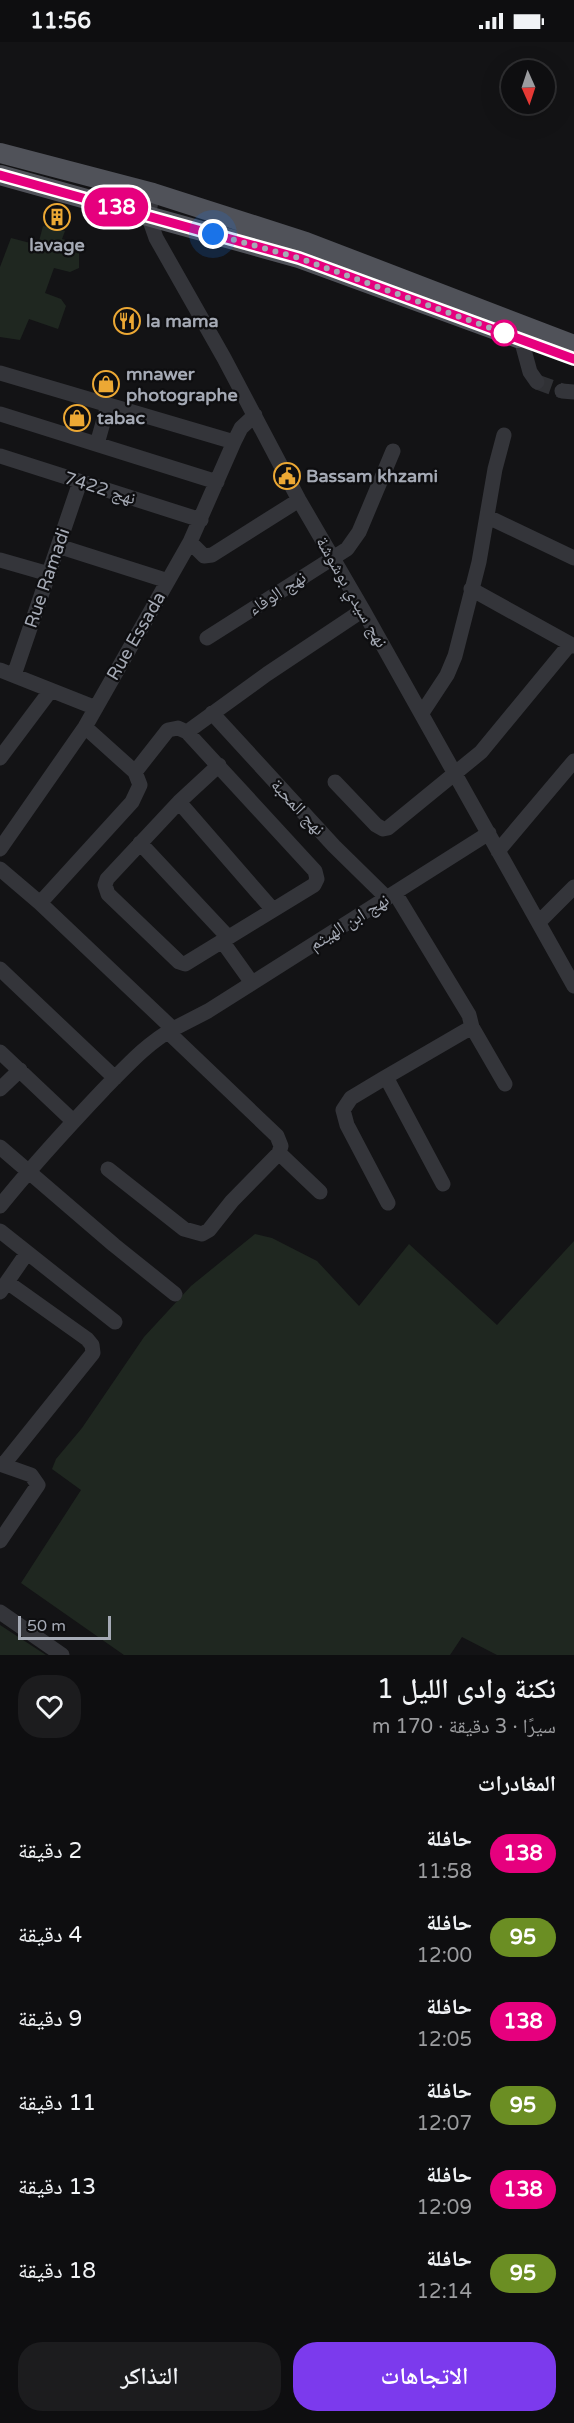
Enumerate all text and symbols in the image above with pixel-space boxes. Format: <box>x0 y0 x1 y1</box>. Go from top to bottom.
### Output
text: 11:56 <box>30 8 91 34</box>
north arrow <box>501 60 555 114</box>
map controls <box>501 60 555 114</box>
line badge: 138 <box>82 188 150 226</box>
text: 138 <box>96 195 136 220</box>
building icon: lavage <box>42 202 72 232</box>
your location <box>198 219 228 249</box>
place label: lavage <box>29 234 85 256</box>
restaurant icon: la mama <box>112 306 142 336</box>
place label: la mama <box>146 310 219 332</box>
unlabelled marker <box>491 320 517 346</box>
place label: mnawer photographe <box>126 363 238 406</box>
shop icon: mnawer photographe <box>91 369 121 399</box>
shop icon: tabac <box>62 403 92 433</box>
place label: tabac <box>97 407 145 429</box>
public building icon: Bassam khzami <box>272 461 302 491</box>
place label: Bassam khzami <box>306 465 438 487</box>
street label: نهج 7422 <box>61 467 138 510</box>
street label: Rue Ramadi <box>20 525 74 631</box>
street label: نهج سيدي بوشوشة <box>308 532 393 653</box>
street label: نهج الوفاء <box>244 566 311 621</box>
street label: Rue Essada <box>102 588 170 684</box>
street label: نهج المحبة <box>266 774 330 841</box>
street label: نهج ابن الهيثم <box>305 889 394 956</box>
scale bar <box>18 1613 111 1640</box>
text: 50 m <box>27 1616 66 1636</box>
text: نكنة وادى الليل 1 <box>376 1672 556 1706</box>
button: heart <box>18 1675 81 1738</box>
text: سيرًا · 3 دقيقة · 170 m <box>372 1715 556 1739</box>
text: المغادرات <box>478 1771 556 1797</box>
text: حافلة <box>426 1826 472 1852</box>
text: 2 دقيقة <box>18 1838 82 1864</box>
text: 138 <box>503 1841 543 1866</box>
text: 11:58 <box>417 1860 472 1884</box>
text: حافلة <box>426 1910 472 1936</box>
text: 4 دقيقة <box>18 1922 82 1948</box>
text: 95 <box>510 1925 536 1950</box>
text: 12:00 <box>417 1944 472 1968</box>
text: حافلة <box>426 1994 472 2020</box>
text: 9 دقيقة <box>18 2006 82 2032</box>
text: 138 <box>503 2009 543 2034</box>
text: 12:05 <box>417 2028 472 2052</box>
text: حافلة <box>426 2078 472 2104</box>
text: 11 دقيقة <box>18 2090 96 2116</box>
text: 95 <box>510 2093 536 2118</box>
text: 12:07 <box>417 2112 472 2136</box>
text: حافلة <box>426 2162 472 2188</box>
text: 13 دقيقة <box>18 2174 96 2200</box>
text: 138 <box>503 2177 543 2202</box>
text: 12:09 <box>417 2196 472 2220</box>
text: حافلة <box>426 2246 472 2272</box>
text: 18 دقيقة <box>18 2258 96 2284</box>
text: 95 <box>510 2261 536 2286</box>
text: 12:14 <box>417 2280 472 2304</box>
button: التذاكر <box>18 2342 281 2411</box>
button: الاتجاهات <box>293 2342 556 2411</box>

